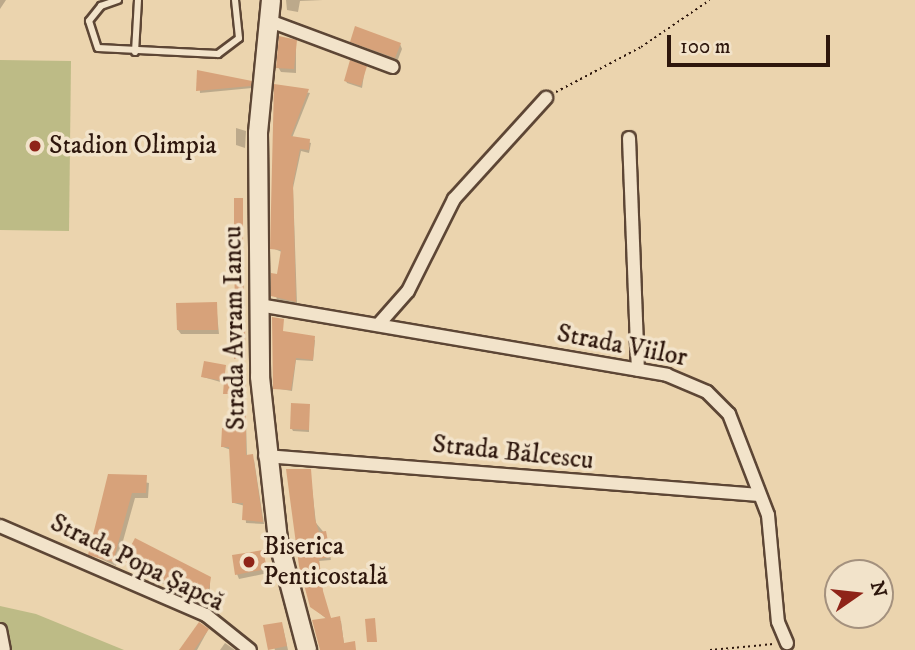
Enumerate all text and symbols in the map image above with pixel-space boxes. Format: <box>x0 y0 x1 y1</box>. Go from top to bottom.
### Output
scale bar <box>670 21 833 65</box>
text: 100 m <box>680 34 731 60</box>
place label: Stadion Olimpia <box>49 130 217 162</box>
marker: Stadion Olimpia <box>27 138 43 154</box>
street label: Strada Avram Iancu <box>218 225 252 431</box>
street label: Strada Viilor <box>554 318 690 374</box>
street label: Strada Bălcescu <box>431 429 595 477</box>
street label: Strada Popa Șapcă <box>45 508 229 618</box>
place label: Biserica Penticostală <box>263 531 388 592</box>
marker: Biserica Penticostală <box>241 554 257 570</box>
north arrow <box>824 559 894 629</box>
text: N <box>865 579 891 600</box>

